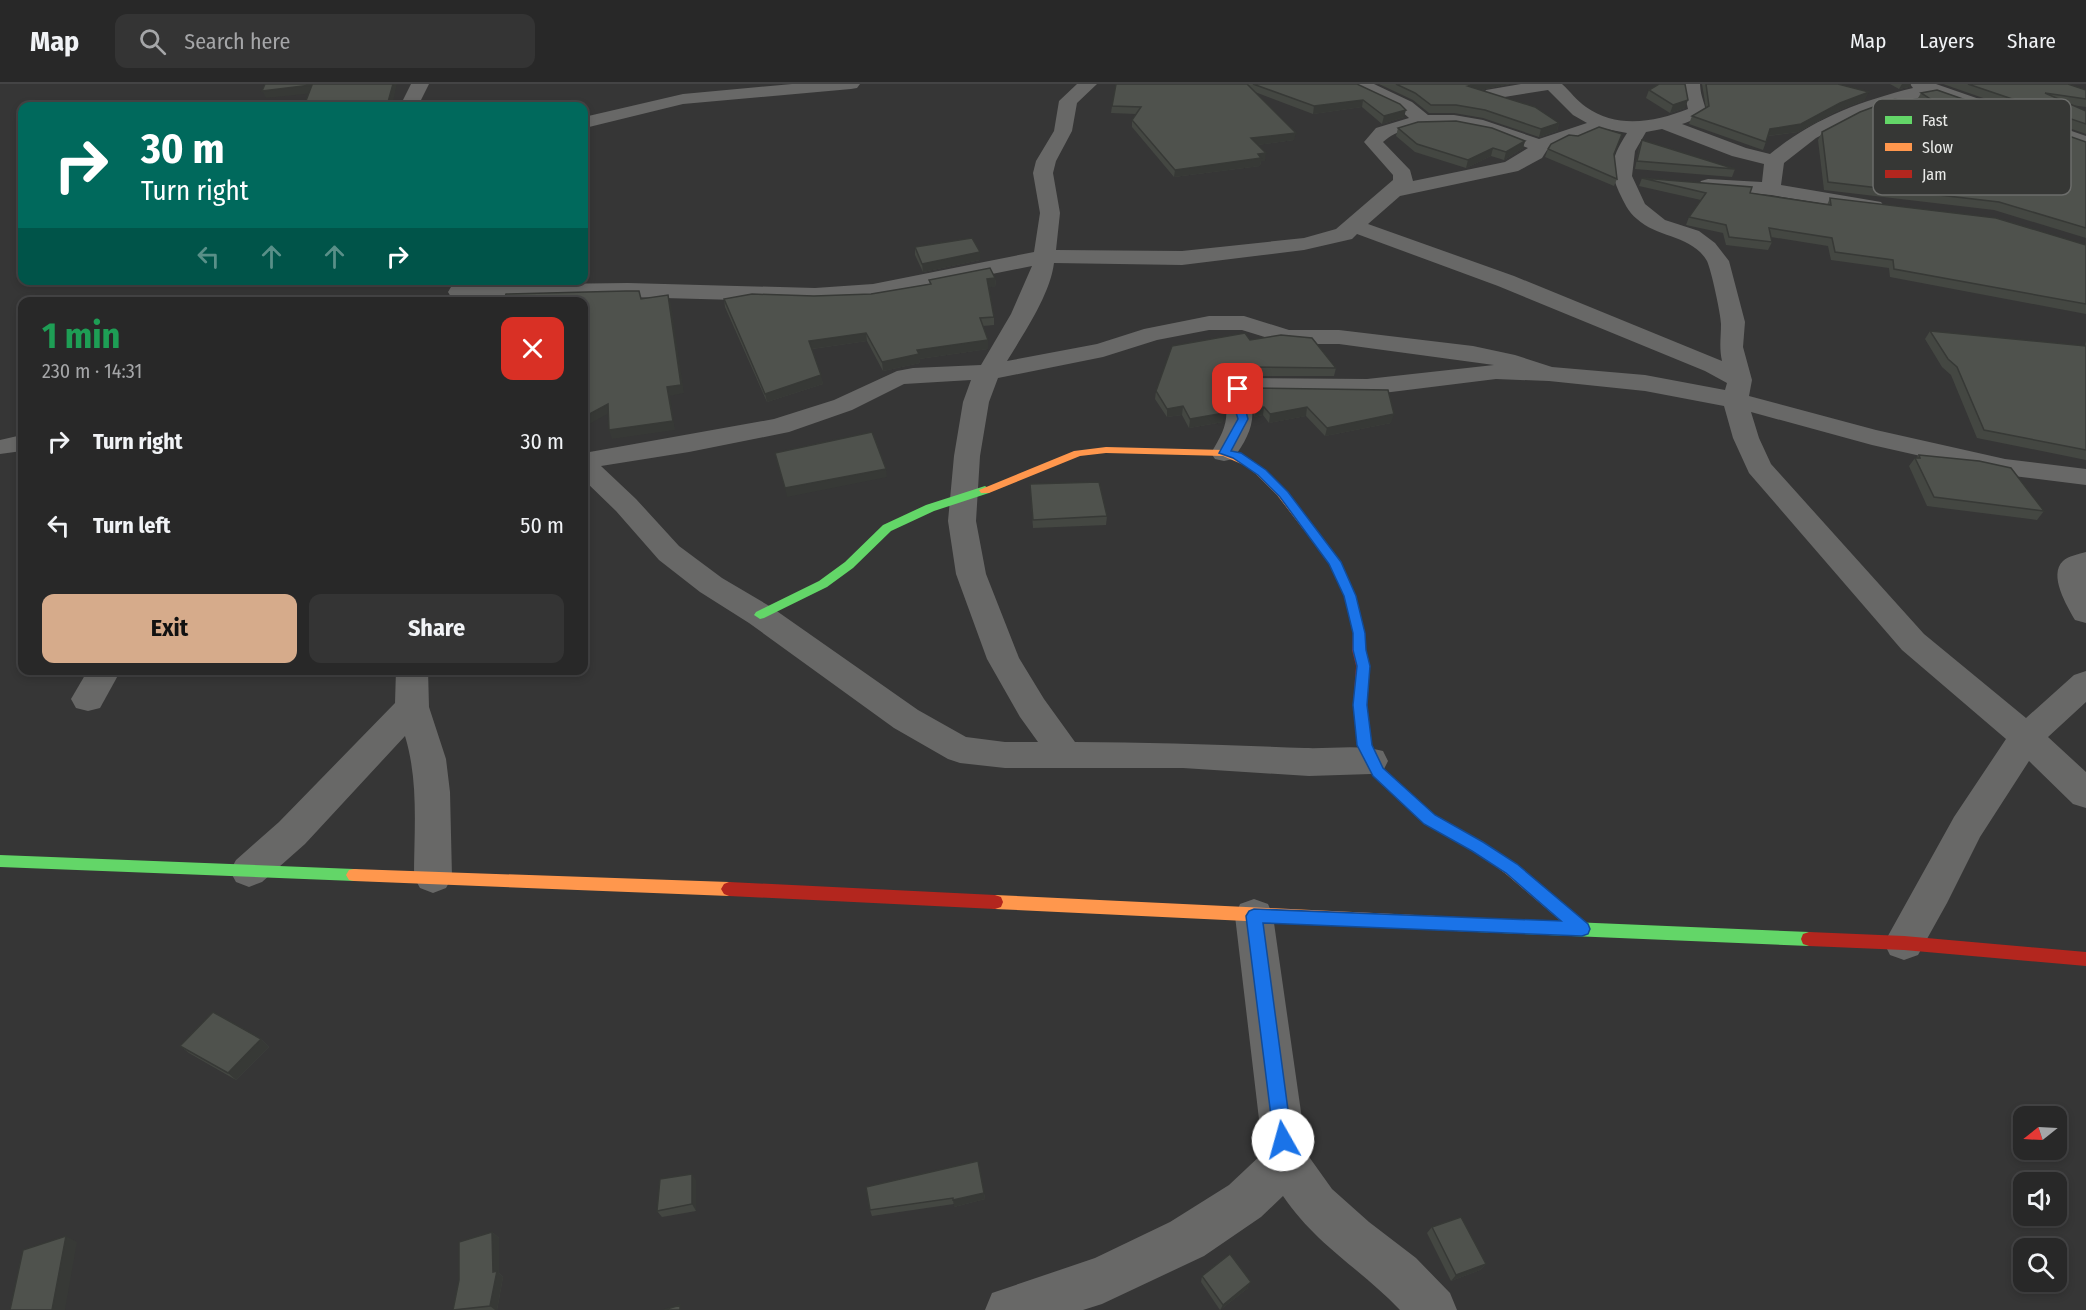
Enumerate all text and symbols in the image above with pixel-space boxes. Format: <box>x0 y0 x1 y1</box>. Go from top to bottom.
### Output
search box <box>115 14 535 68</box>
text: Map <box>30 25 79 58</box>
icon: search <box>136 25 169 58</box>
text: Search here <box>184 28 290 55</box>
text: Map <box>1850 28 1886 54</box>
text: Layers <box>1919 28 1974 54</box>
text: Share <box>2007 28 2056 54</box>
legend <box>1873 99 2071 195</box>
text: Fast <box>1922 111 1949 130</box>
text: 30 m <box>141 124 225 174</box>
icon: right <box>42 126 120 204</box>
text: Slow <box>1922 138 1953 157</box>
text: Jam <box>1922 165 1947 184</box>
text: Turn right <box>141 175 249 207</box>
icon: left <box>192 240 225 273</box>
icon: ahead <box>255 240 288 273</box>
icon: ahead <box>318 240 351 273</box>
icon: right <box>381 240 414 273</box>
text: 1 min <box>42 314 120 358</box>
button: close <box>501 317 564 380</box>
text: 230 m · 14:31 <box>42 359 142 383</box>
pin <box>1212 363 1263 414</box>
icon: arrive <box>1221 372 1254 405</box>
icon: right <box>42 425 75 458</box>
text: Turn right <box>93 428 182 455</box>
text: 30 m <box>521 428 564 455</box>
icon: left <box>42 509 75 542</box>
text: Turn left <box>93 512 171 539</box>
text: 50 m <box>520 512 564 539</box>
button: Exit <box>42 594 297 663</box>
button: Share <box>309 594 564 663</box>
north arrow <box>2013 1106 2067 1160</box>
map controls <box>2013 1106 2067 1292</box>
position arrow <box>1251 1108 1315 1172</box>
button: sound <box>2013 1172 2067 1226</box>
button: search <box>2013 1238 2067 1292</box>

